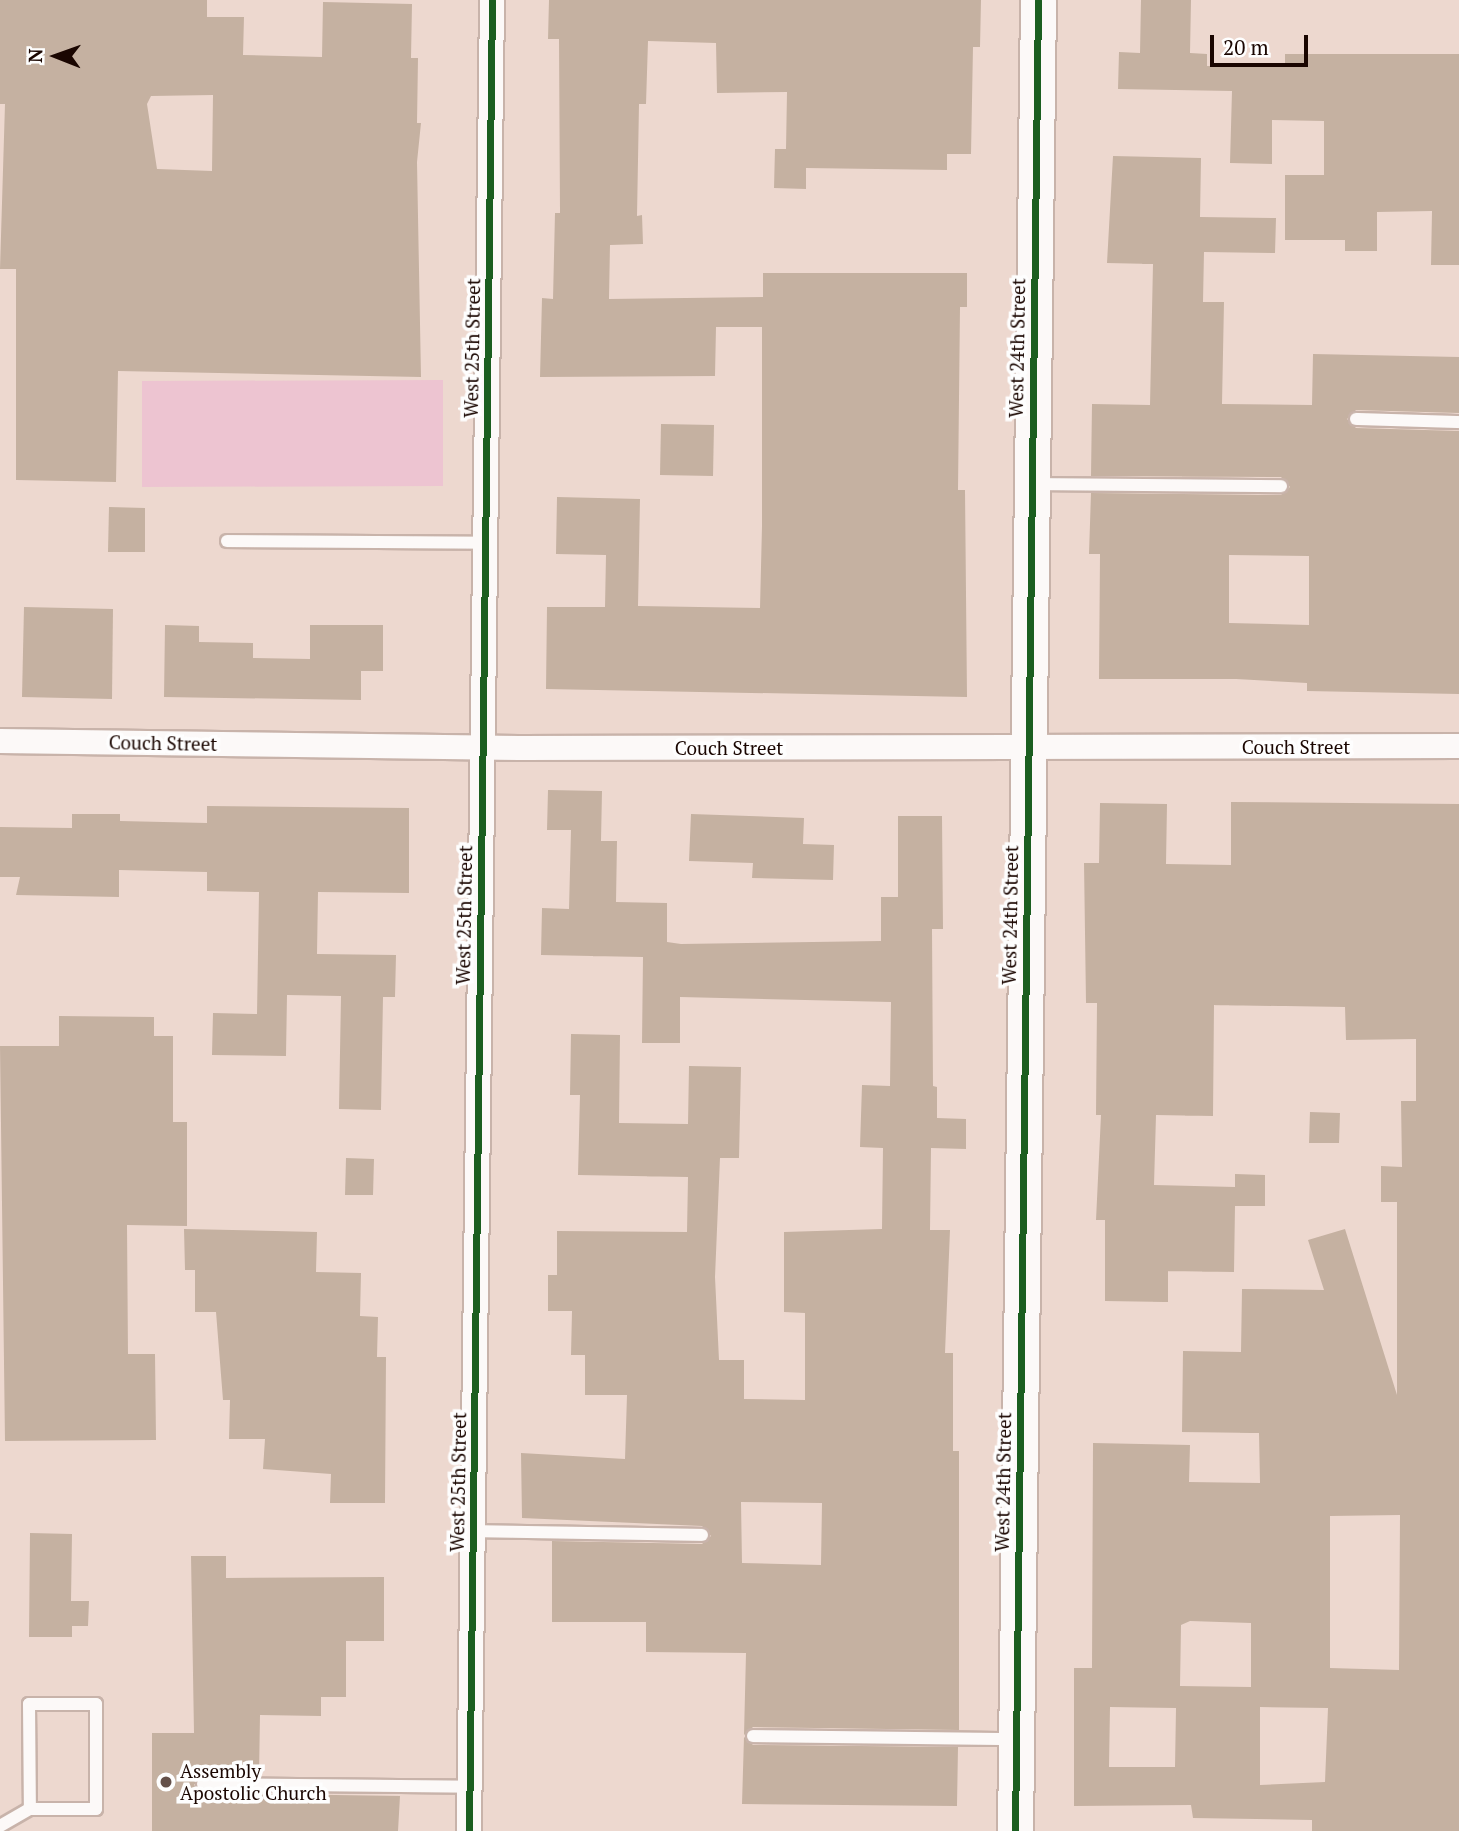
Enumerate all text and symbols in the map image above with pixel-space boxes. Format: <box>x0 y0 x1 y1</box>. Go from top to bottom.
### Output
north arrow <box>21 21 91 91</box>
scale bar <box>1214 21 1312 65</box>
text: 20 m <box>1223 33 1269 61</box>
text: N <box>22 48 47 63</box>
street label: West 25th Street <box>459 278 485 418</box>
street label: West 24th Street <box>1004 278 1030 418</box>
street label: Couch Street <box>109 731 217 755</box>
street label: Couch Street <box>1242 736 1350 758</box>
street label: Couch Street <box>675 737 783 759</box>
street label: West 25th Street <box>451 845 477 985</box>
street label: West 24th Street <box>997 845 1023 985</box>
street label: West 25th Street <box>445 1412 471 1552</box>
street label: West 24th Street <box>990 1412 1016 1552</box>
place label: Assembly Apostolic Church <box>180 1760 327 1804</box>
marker: Assembly Apostolic Church <box>158 1774 174 1790</box>

